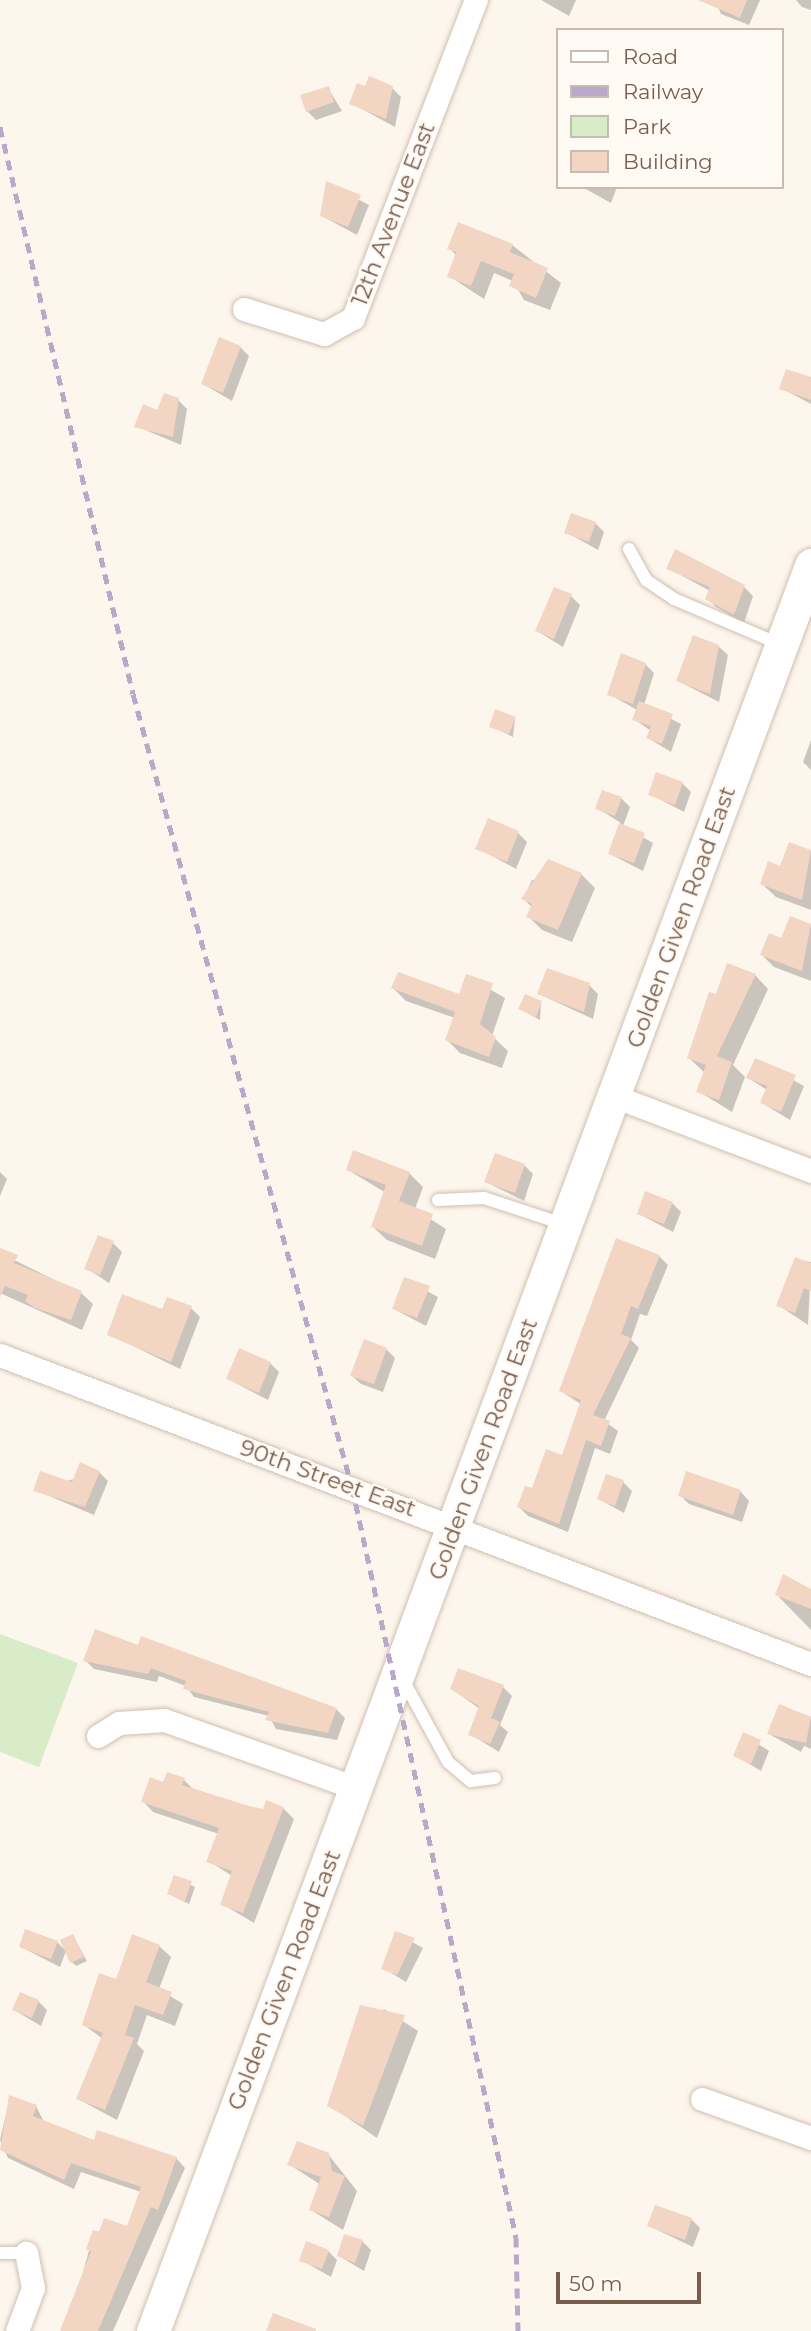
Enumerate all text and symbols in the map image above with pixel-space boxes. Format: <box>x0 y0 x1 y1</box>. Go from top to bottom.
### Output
legend <box>556 28 783 189</box>
text: Road <box>623 44 678 69</box>
text: Railway <box>623 79 703 104</box>
text: Park <box>623 114 671 139</box>
street label: 12th Avenue East <box>345 118 441 310</box>
text: Building <box>623 149 713 174</box>
street label: Golden Given Road East <box>621 782 741 1052</box>
street label: Golden Given Road East <box>423 1314 543 1584</box>
street label: 90th Street East <box>236 1433 420 1523</box>
street label: Golden Given Road East <box>222 1846 346 2114</box>
scale bar <box>559 2258 704 2302</box>
text: 50 m <box>569 2271 623 2296</box>

